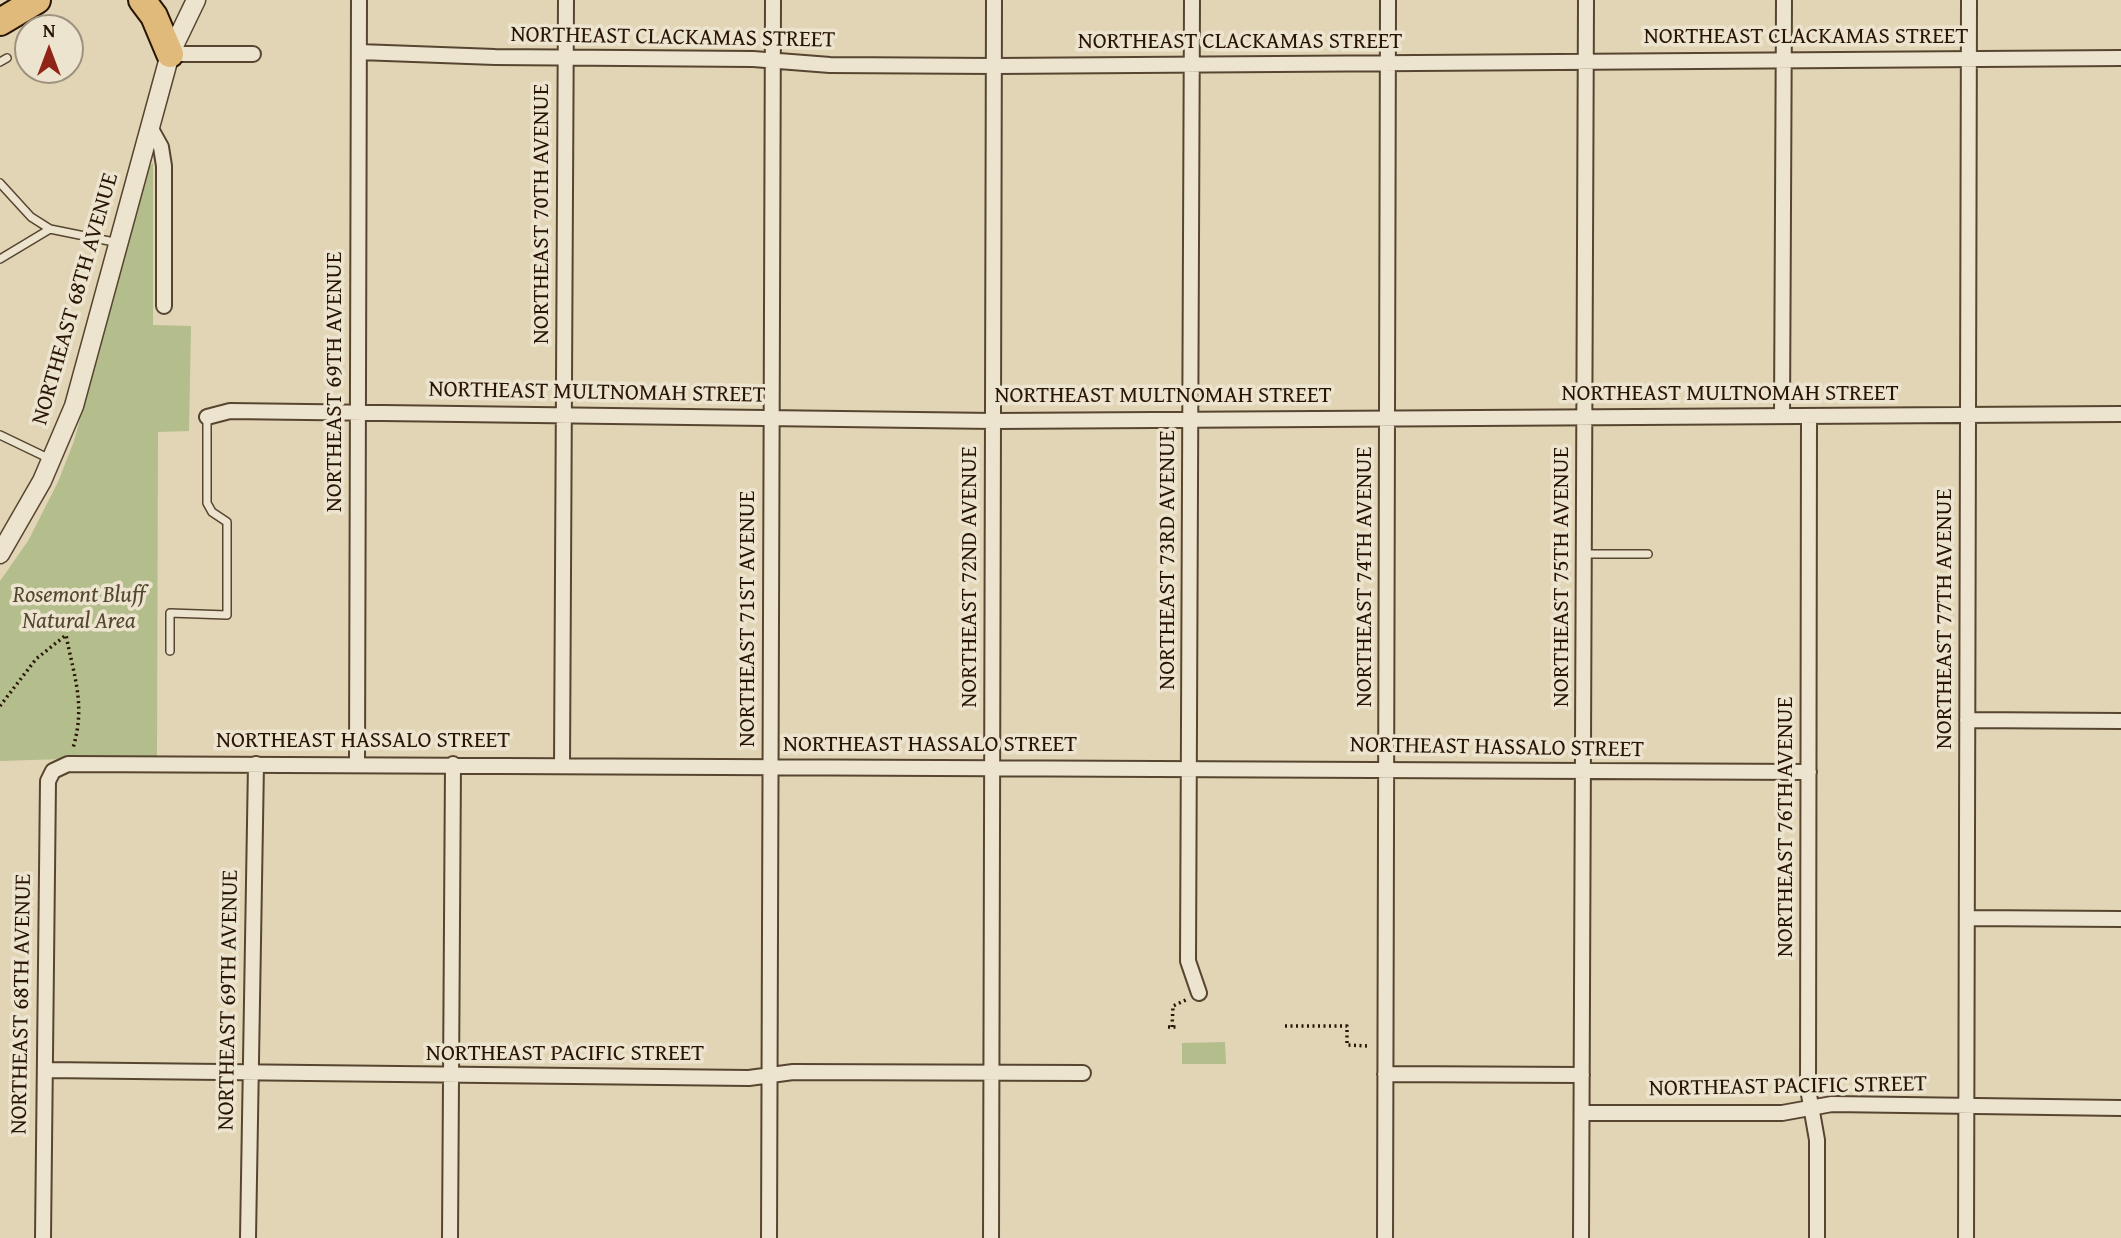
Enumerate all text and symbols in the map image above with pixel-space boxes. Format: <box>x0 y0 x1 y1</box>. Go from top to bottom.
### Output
north arrow <box>14 14 84 84</box>
text: N <box>43 16 55 44</box>
street label: NORTHEAST CLACKAMAS STREET <box>510 21 836 55</box>
street label: NORTHEAST CLACKAMAS STREET <box>1644 23 1968 51</box>
street label: NORTHEAST CLACKAMAS STREET <box>1078 28 1402 56</box>
street label: NORTHEAST 70TH AVENUE <box>528 84 556 344</box>
street label: NORTHEAST 68TH AVENUE <box>27 170 125 428</box>
street label: NORTHEAST 69TH AVENUE <box>321 252 349 512</box>
street label: NORTHEAST MULTNOMAH STREET <box>428 376 766 410</box>
street label: NORTHEAST MULTNOMAH STREET <box>1561 380 1899 408</box>
street label: NORTHEAST MULTNOMAH STREET <box>994 382 1332 410</box>
street label: NORTHEAST 73RD AVENUE <box>1154 430 1182 690</box>
street label: NORTHEAST 72ND AVENUE <box>956 446 984 708</box>
street label: NORTHEAST 74TH AVENUE <box>1351 447 1379 707</box>
street label: NORTHEAST 75TH AVENUE <box>1548 447 1576 707</box>
street label: NORTHEAST 77TH AVENUE <box>1931 489 1959 749</box>
street label: NORTHEAST 71ST AVENUE <box>734 491 762 747</box>
park label: Rosemont Bluff Natural Area <box>13 582 145 636</box>
street label: NORTHEAST 76TH AVENUE <box>1772 697 1800 957</box>
street label: NORTHEAST HASSALO STREET <box>216 727 510 755</box>
street label: NORTHEAST HASSALO STREET <box>783 731 1077 759</box>
street label: NORTHEAST HASSALO STREET <box>1350 732 1644 764</box>
street label: NORTHEAST 69TH AVENUE <box>213 869 245 1131</box>
street label: NORTHEAST 68TH AVENUE <box>6 873 38 1135</box>
street label: NORTHEAST PACIFIC STREET <box>426 1040 704 1068</box>
street label: NORTHEAST PACIFIC STREET <box>1649 1071 1927 1103</box>

